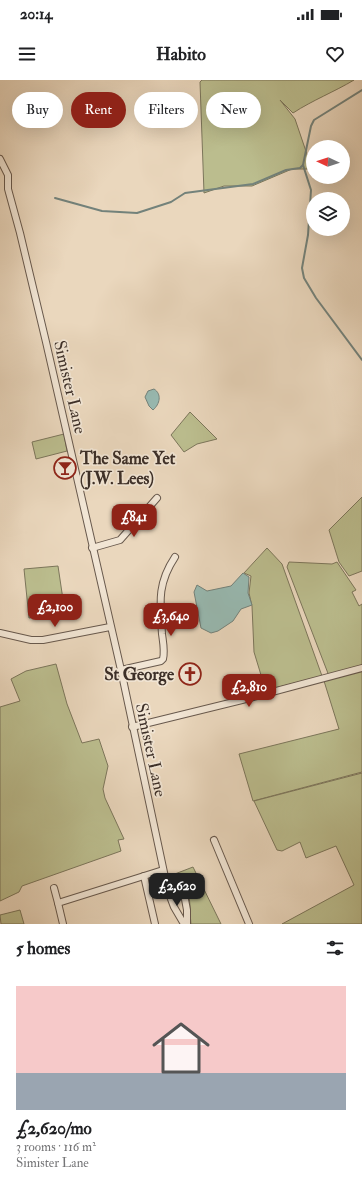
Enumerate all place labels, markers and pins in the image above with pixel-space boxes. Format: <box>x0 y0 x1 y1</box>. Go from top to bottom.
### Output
place label: The Same Yet (J.W. Lees) <box>79 448 176 490</box>
bar icon: The Same Yet (J.W. Lees) <box>52 455 78 481</box>
pin: £841 <box>110 504 158 538</box>
pin: £2,100 <box>22 594 88 628</box>
pin: £3,640 <box>138 603 204 637</box>
church icon: St George <box>177 661 203 687</box>
place label: St George <box>104 664 175 686</box>
pin: £2,810 <box>216 674 282 708</box>
pin: £2,620 <box>144 873 210 907</box>

